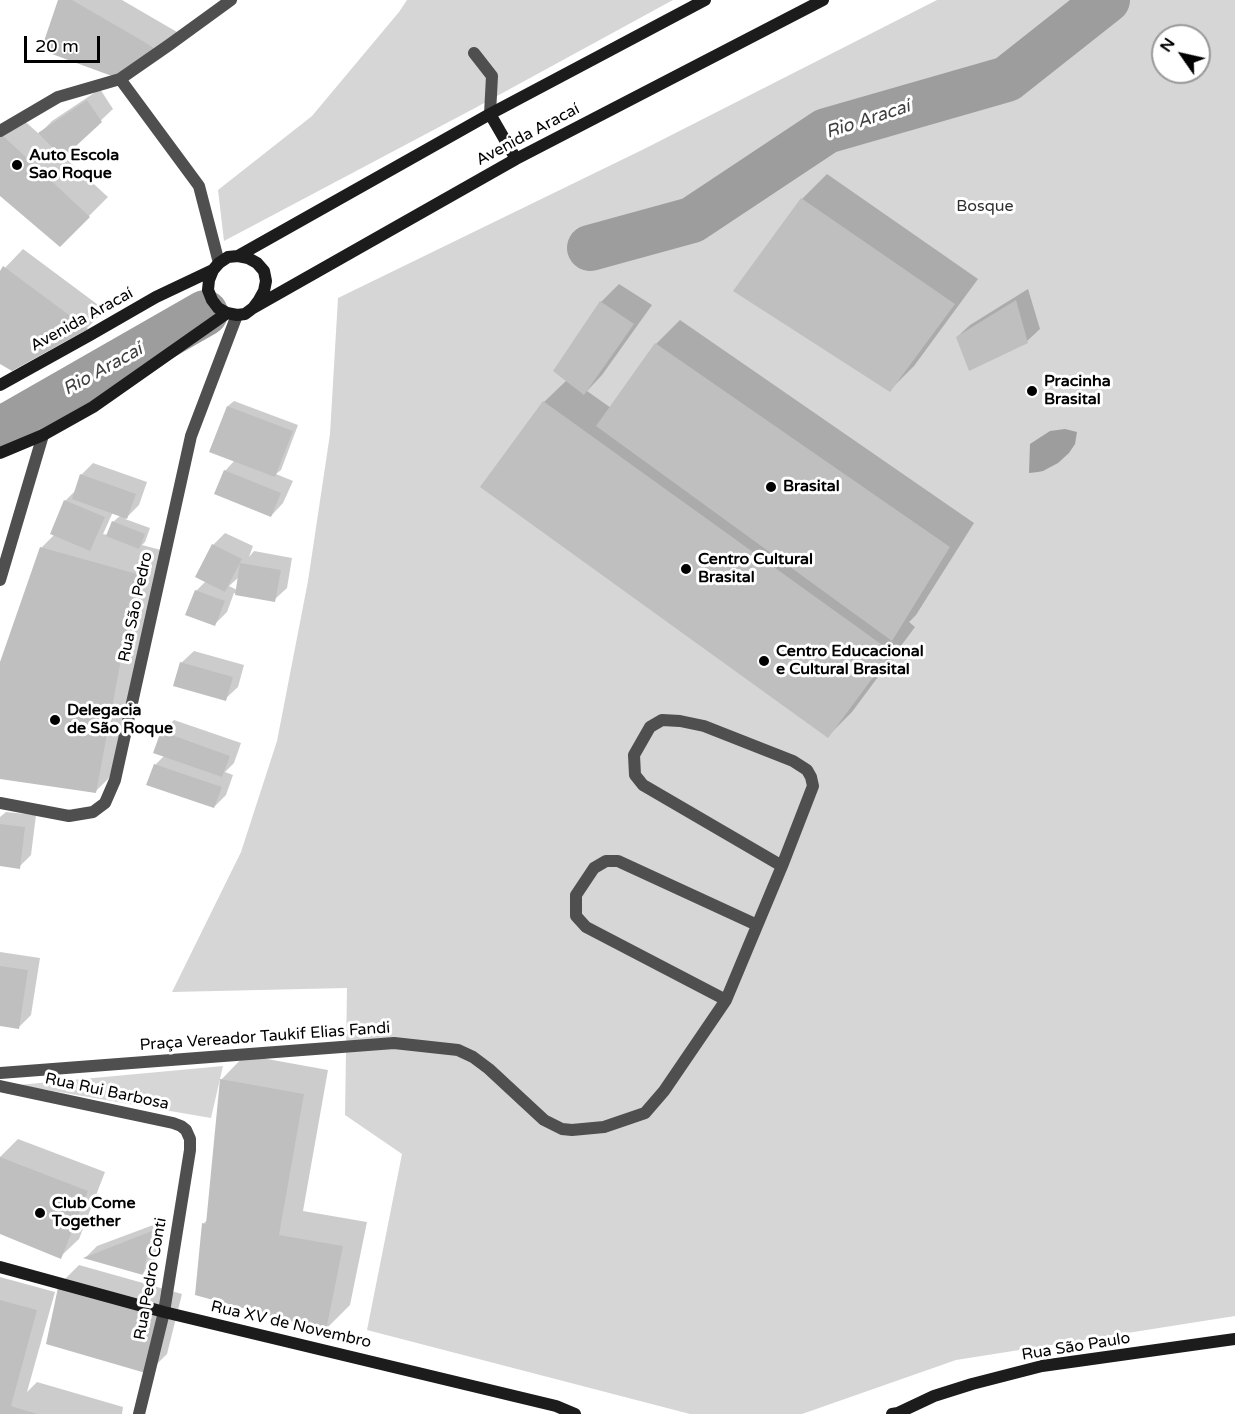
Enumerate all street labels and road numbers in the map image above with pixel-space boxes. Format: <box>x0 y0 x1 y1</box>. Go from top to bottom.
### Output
street label: Avenida Aracaí <box>473 100 583 170</box>
street label: Avenida Aracaí <box>27 284 137 356</box>
street label: Rua São Pedro <box>115 550 157 664</box>
street label: Praça Vereador Taukif Elias Fandi <box>139 1019 391 1055</box>
street label: Rua Rui Barbosa <box>43 1069 171 1115</box>
street label: Rua Pedro Conti <box>131 1216 171 1342</box>
street label: Rua XV de Novembro <box>209 1297 373 1353</box>
street label: Rua São Paulo <box>1020 1329 1132 1365</box>

